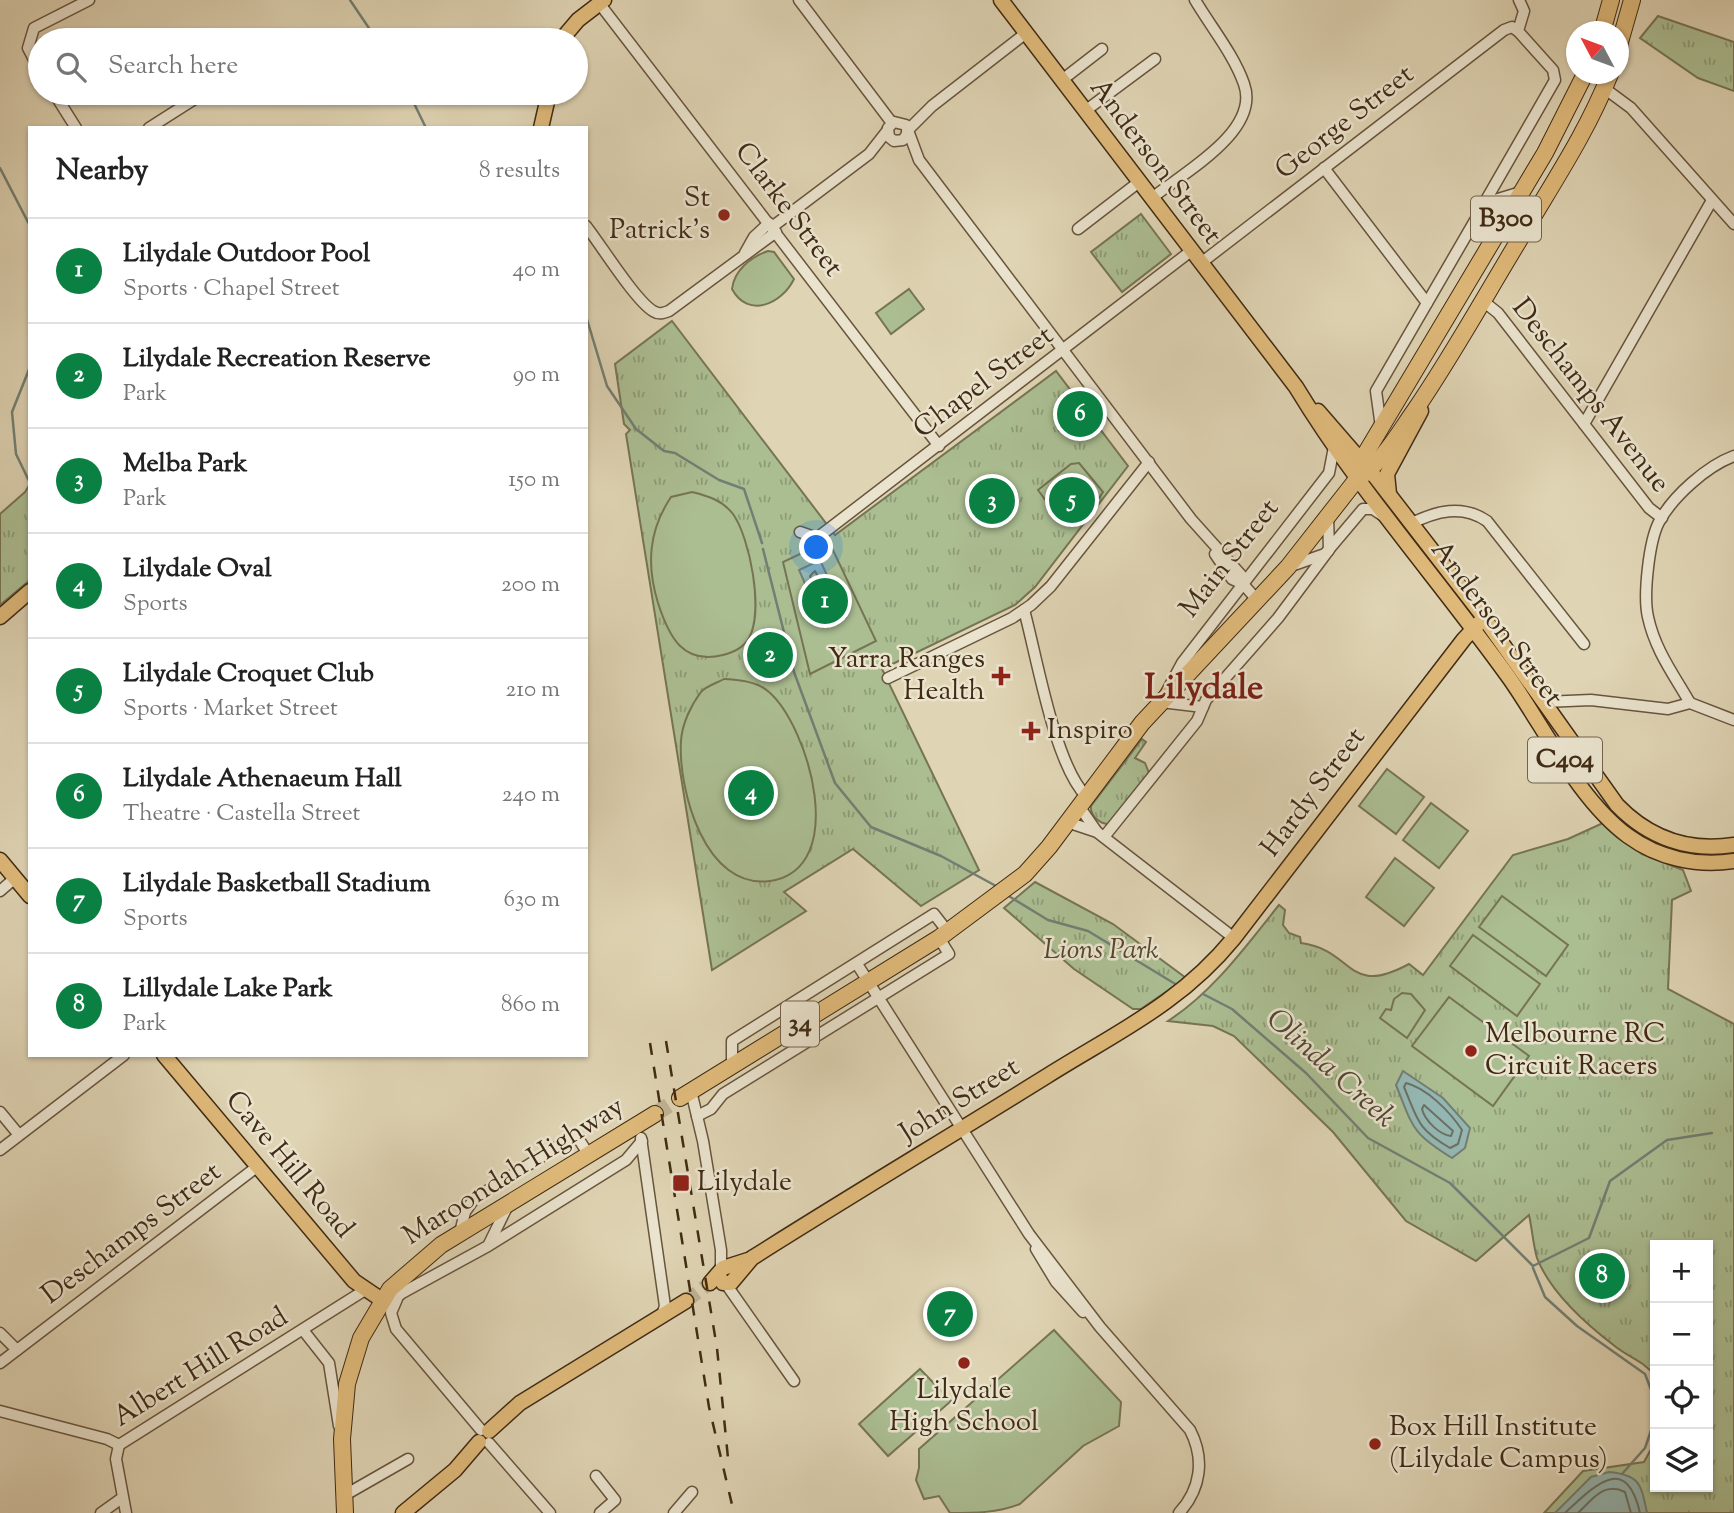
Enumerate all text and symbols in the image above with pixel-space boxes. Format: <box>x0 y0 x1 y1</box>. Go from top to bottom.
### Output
north arrow <box>1566 21 1629 84</box>
search box <box>28 28 588 105</box>
icon: search <box>52 48 90 86</box>
text: Search here <box>108 48 238 85</box>
street label: George Street <box>1267 56 1423 190</box>
street label: Anderson Street <box>1079 70 1231 254</box>
street label: Clarke Street <box>724 134 852 286</box>
text: Nearby <box>56 150 148 193</box>
text: 8 results <box>479 155 560 188</box>
place label: St Patrick's <box>609 179 710 251</box>
road number: B300 <box>1471 196 1541 242</box>
marker: St Patrick's <box>716 207 732 223</box>
text: Lilydale Outdoor Pool <box>123 236 370 273</box>
text: 1 <box>75 254 83 287</box>
text: 40 m <box>513 254 560 287</box>
text: Sports · Chapel Street <box>123 273 340 306</box>
street label: Deschamps Avenue <box>1501 290 1679 502</box>
street label: Chapel Street <box>906 317 1063 449</box>
text: Lilydale Recreation Reserve <box>123 341 431 378</box>
text: 2 <box>74 359 84 392</box>
text: 90 m <box>513 359 560 392</box>
text: Park <box>123 378 167 411</box>
pin: 6 <box>1057 388 1103 440</box>
text: Melba Park <box>123 446 247 483</box>
text: 3 <box>74 464 84 497</box>
text: 150 m <box>508 464 560 497</box>
pin: 5 <box>1049 474 1095 526</box>
pin: 3 <box>969 475 1015 527</box>
text: Park <box>123 483 167 516</box>
street label: Main Street <box>1171 491 1290 627</box>
your location <box>799 530 833 564</box>
street label: Anderson Street <box>1420 532 1572 716</box>
text: Lilydale Oval <box>123 551 272 588</box>
text: 4 <box>73 569 85 602</box>
text: 200 m <box>501 569 560 602</box>
pin: 1 <box>802 575 848 627</box>
text: Sports <box>123 588 188 621</box>
pin: 2 <box>747 629 793 681</box>
place label: Yarra Ranges Health <box>828 640 985 712</box>
text: Lilydale Croquet Club <box>123 656 374 693</box>
district label: Lilydale <box>1145 664 1263 715</box>
marker: Yarra Ranges Health <box>991 666 1011 686</box>
text: 5 <box>75 674 83 707</box>
text: 210 m <box>506 674 560 707</box>
text: Sports · Market Street <box>123 693 338 726</box>
place label: Inspiro <box>1047 711 1133 751</box>
street label: Hardy Street <box>1252 720 1376 866</box>
marker: Inspiro <box>1021 721 1041 741</box>
road number: C404 <box>1528 738 1602 782</box>
text: Lilydale Athenaeum Hall <box>123 761 402 798</box>
pin: 4 <box>728 767 774 819</box>
text: 6 <box>73 779 85 812</box>
text: 240 m <box>502 779 560 812</box>
text: Theatre · Castella Street <box>123 798 360 831</box>
text: Lilydale Basketball Stadium <box>123 866 430 903</box>
text: 7 <box>73 884 85 917</box>
text: 630 m <box>503 884 560 917</box>
text: Sports <box>123 903 188 936</box>
park label: Lions Park <box>1043 931 1159 971</box>
text: Lillydale Lake Park <box>123 971 333 1008</box>
text: 8 <box>73 989 85 1022</box>
text: 860 m <box>501 989 560 1022</box>
water label: Olinda Creek <box>1256 999 1404 1139</box>
road number: 34 <box>781 1001 819 1046</box>
text: Park <box>123 1008 167 1041</box>
place label: Melbourne RC Circuit Racers <box>1485 1015 1666 1087</box>
marker: Melbourne RC Circuit Racers <box>1463 1043 1479 1059</box>
street label: John Street <box>891 1048 1028 1155</box>
street label: Cave Hill Road <box>215 1082 363 1248</box>
street label: Maroondah Highway <box>396 1088 632 1256</box>
street label: Deschamps Street <box>34 1153 231 1315</box>
place label: Lilydale <box>697 1163 792 1203</box>
marker: Lilydale <box>671 1173 691 1193</box>
map controls <box>1650 1240 1713 1492</box>
button: + <box>1650 1240 1713 1303</box>
pin: 8 <box>1579 1250 1625 1302</box>
pin: 7 <box>927 1288 973 1340</box>
street label: Albert Hill Road <box>106 1298 296 1438</box>
button: − <box>1650 1303 1713 1366</box>
marker: Lilydale High School <box>956 1355 972 1371</box>
button: locate <box>1650 1366 1713 1429</box>
place label: Lilydale High School <box>889 1371 1039 1443</box>
place label: Box Hill Institute (Lilydale Campus) <box>1389 1408 1608 1480</box>
button: layers <box>1650 1429 1713 1492</box>
marker: Box Hill Institute (Lilydale Campus) <box>1367 1436 1383 1452</box>

